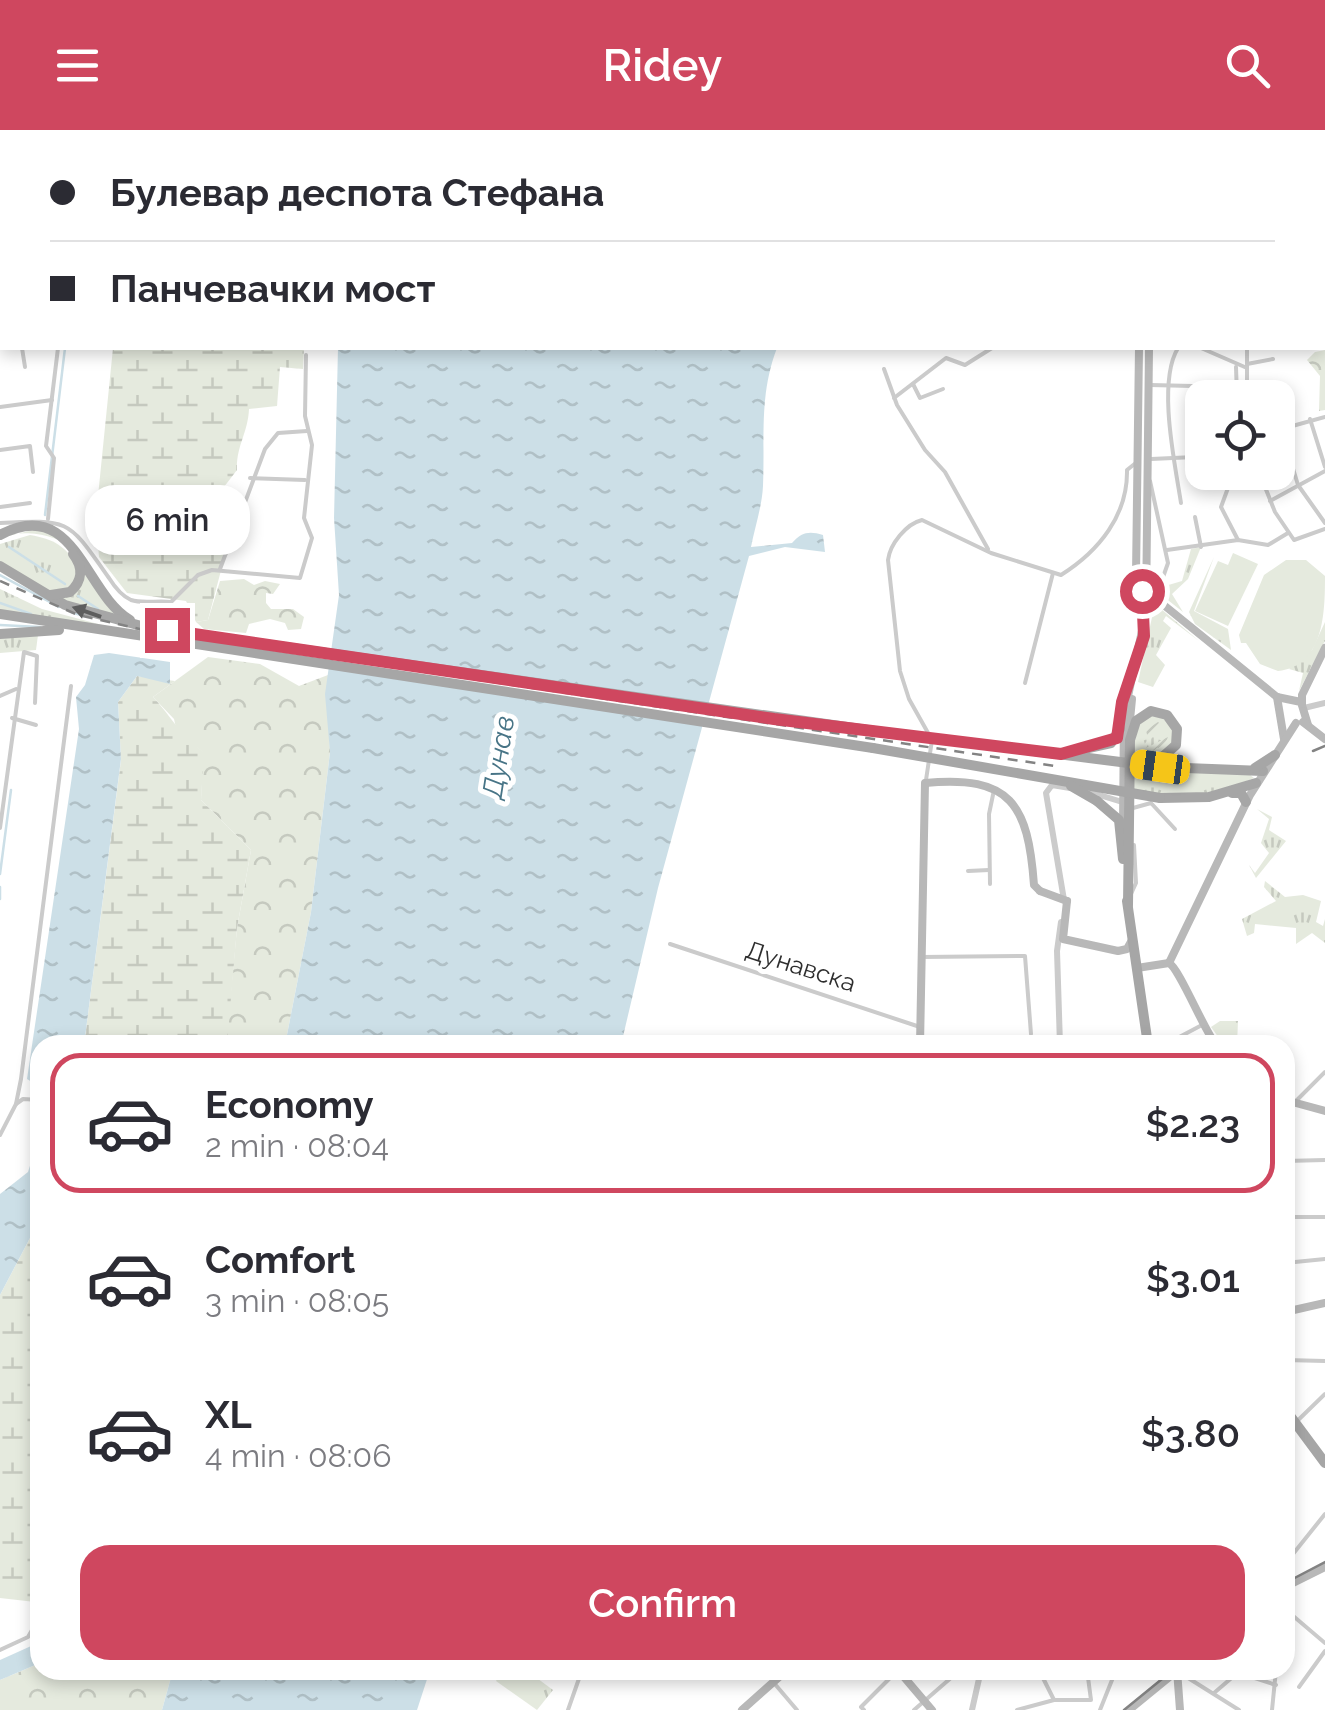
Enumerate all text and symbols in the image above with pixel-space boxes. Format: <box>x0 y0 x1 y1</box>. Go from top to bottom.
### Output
icon: menu <box>50 38 105 93</box>
icon: search <box>1220 38 1275 93</box>
text: Ridey <box>603 39 722 92</box>
text: Булевар деспота Стефана <box>110 170 604 215</box>
text: Панчевачки мост <box>110 266 435 311</box>
map controls <box>1185 380 1295 490</box>
button: locate <box>1185 380 1295 490</box>
callout: 6 min <box>84 485 250 555</box>
text: 6 min <box>126 501 209 538</box>
route start <box>1120 569 1165 614</box>
one-way arrow <box>71 604 101 619</box>
route end <box>145 608 190 653</box>
water label: Дунав <box>475 713 521 802</box>
car <box>1128 748 1192 786</box>
street label: Дунавска <box>742 934 860 998</box>
icon: car <box>85 1078 175 1168</box>
text: Economy <box>205 1082 374 1127</box>
text: $2.23 <box>1145 1101 1240 1146</box>
text: 2 min · 08:04 <box>205 1127 389 1164</box>
icon: car <box>85 1233 175 1323</box>
text: Comfort <box>205 1237 355 1282</box>
text: $3.01 <box>1146 1256 1240 1301</box>
text: 3 min · 08:05 <box>205 1282 389 1319</box>
icon: car <box>85 1388 175 1478</box>
text: XL <box>205 1392 252 1437</box>
text: $3.80 <box>1141 1411 1240 1456</box>
text: 4 min · 08:06 <box>205 1437 392 1474</box>
button: Confirm <box>80 1545 1245 1660</box>

